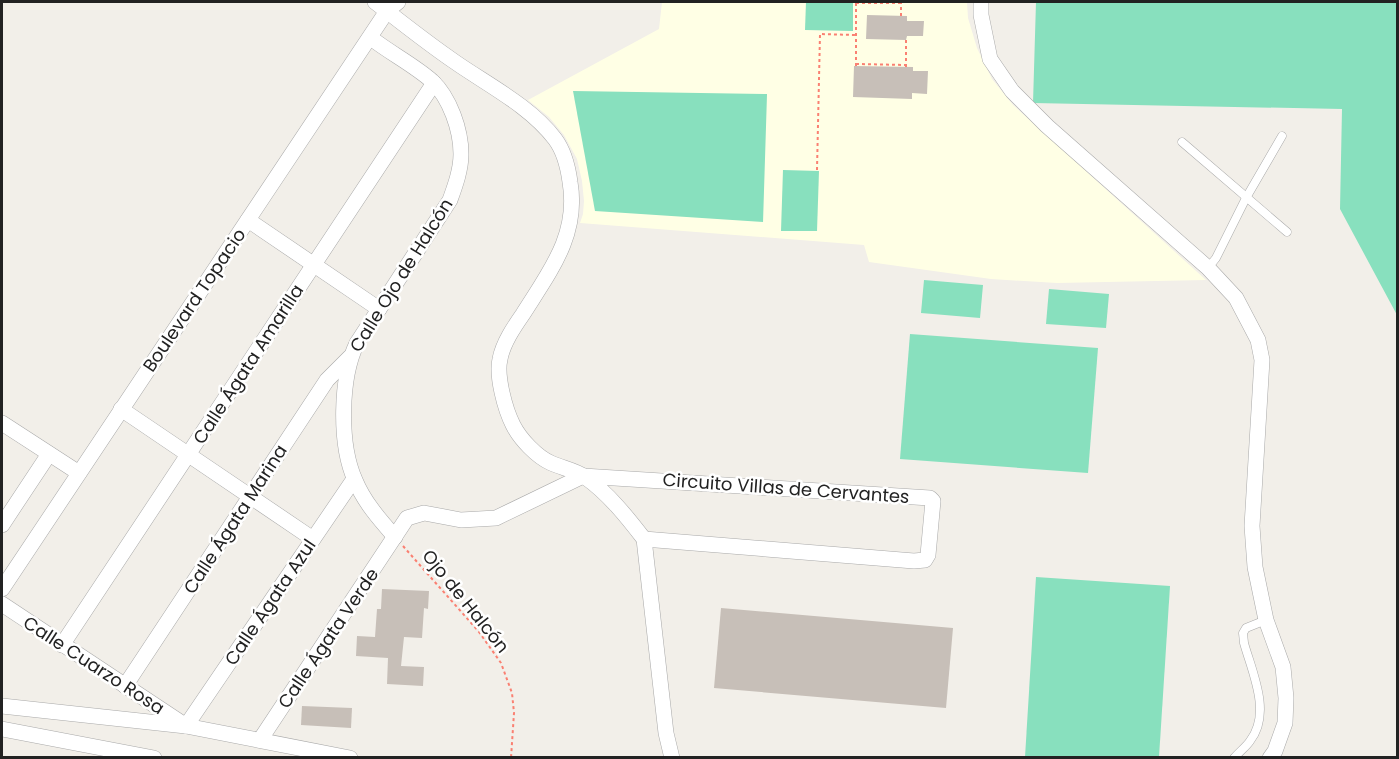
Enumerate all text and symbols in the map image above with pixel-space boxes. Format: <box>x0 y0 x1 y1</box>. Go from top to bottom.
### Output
street label: Calle Ojo de Halcón <box>344 193 458 357</box>
street label: Boulevard Topacio <box>137 223 251 377</box>
street label: Calle Ágata Amarilla <box>187 279 309 449</box>
street label: Calle Ágata Marina <box>177 439 293 599</box>
street label: Circuito Villas de Cervantes <box>662 467 910 509</box>
street label: Calle Ágata Azul <box>218 534 322 670</box>
street label: Ojo de Halcón <box>417 544 515 658</box>
street label: Calle Ágata Verde <box>272 563 384 713</box>
street label: Calle Cuarzo Rosa <box>19 610 169 720</box>

